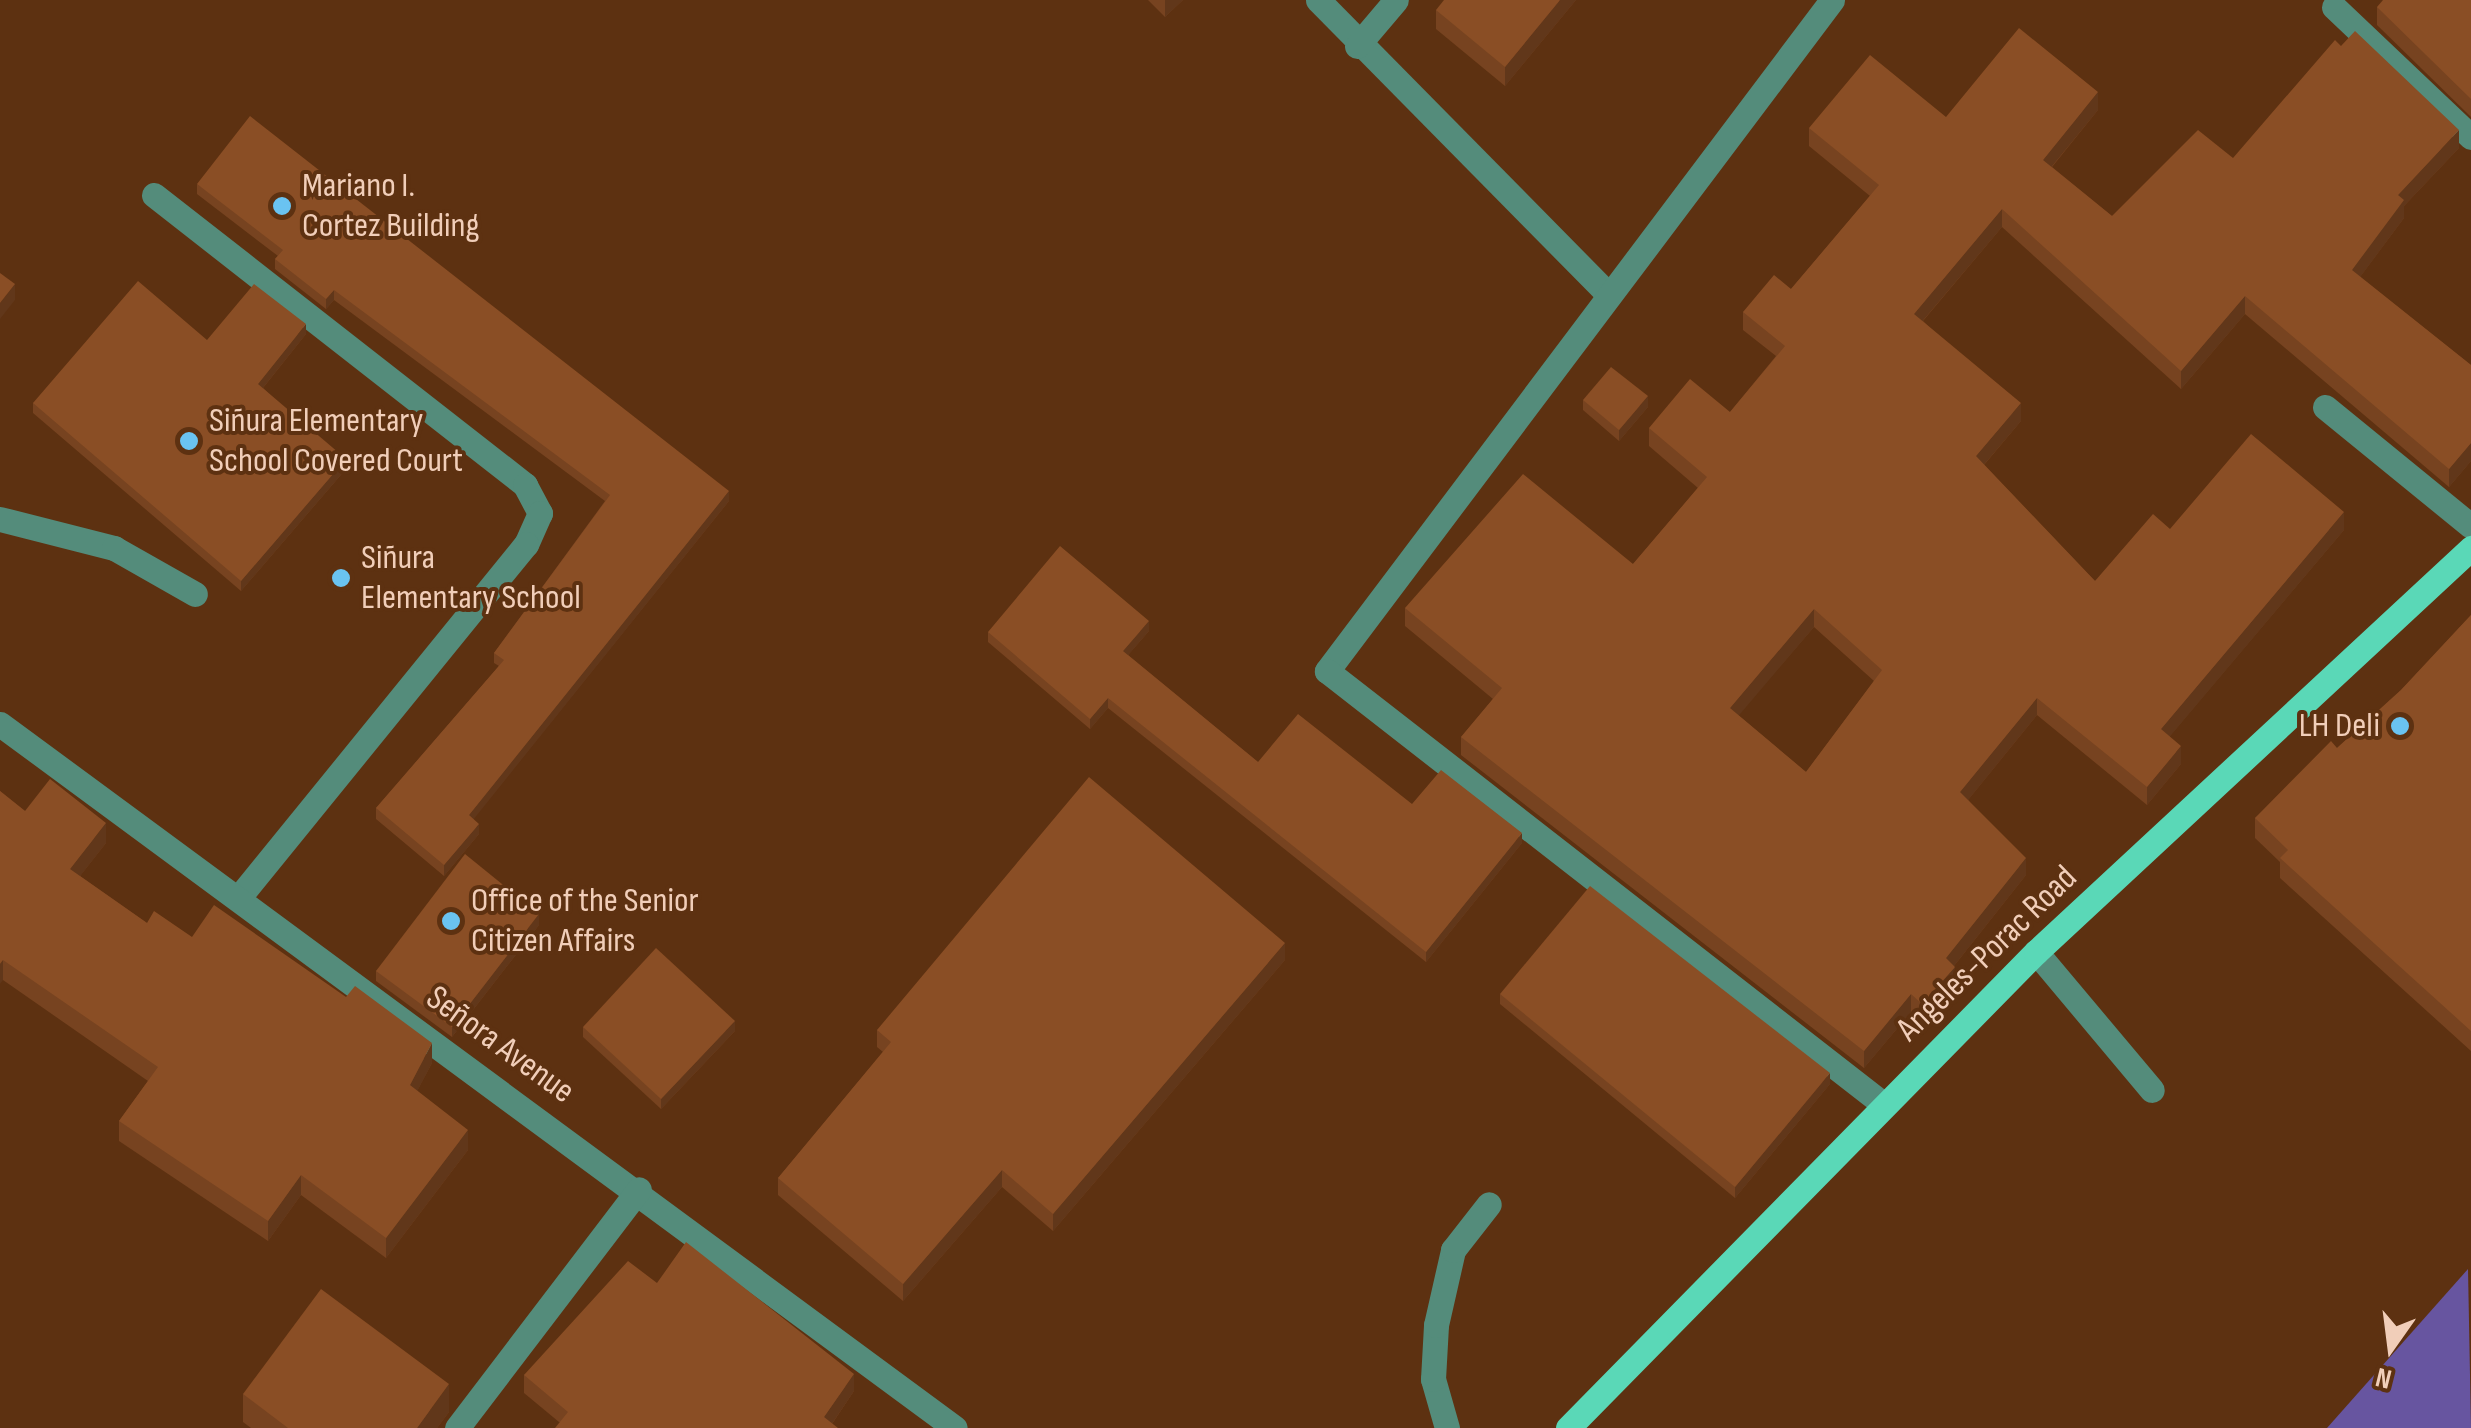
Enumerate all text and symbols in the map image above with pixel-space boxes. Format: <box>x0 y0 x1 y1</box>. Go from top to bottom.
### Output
place label: Mariano I. Cortez Building <box>302 165 480 247</box>
marker: Mariano I. Cortez Building <box>271 195 293 217</box>
place label: Siñura Elementary School Covered Court <box>209 400 463 482</box>
marker: Siñura Elementary School Covered Court <box>178 430 200 452</box>
place label: Siñura Elementary School <box>361 537 581 619</box>
marker: Siñura Elementary School <box>330 567 352 589</box>
place label: LH Deli <box>2299 705 2380 747</box>
marker: LH Deli <box>2389 715 2411 737</box>
street label: Angeles-Porac Road <box>1888 857 2086 1051</box>
place label: Office of the Senior Citizen Affairs <box>471 880 699 962</box>
marker: Office of the Senior Citizen Affairs <box>440 910 462 932</box>
street label: Señora Avenue <box>418 977 582 1113</box>
north arrow <box>2341 1298 2441 1398</box>
text: N <box>2372 1360 2395 1395</box>

